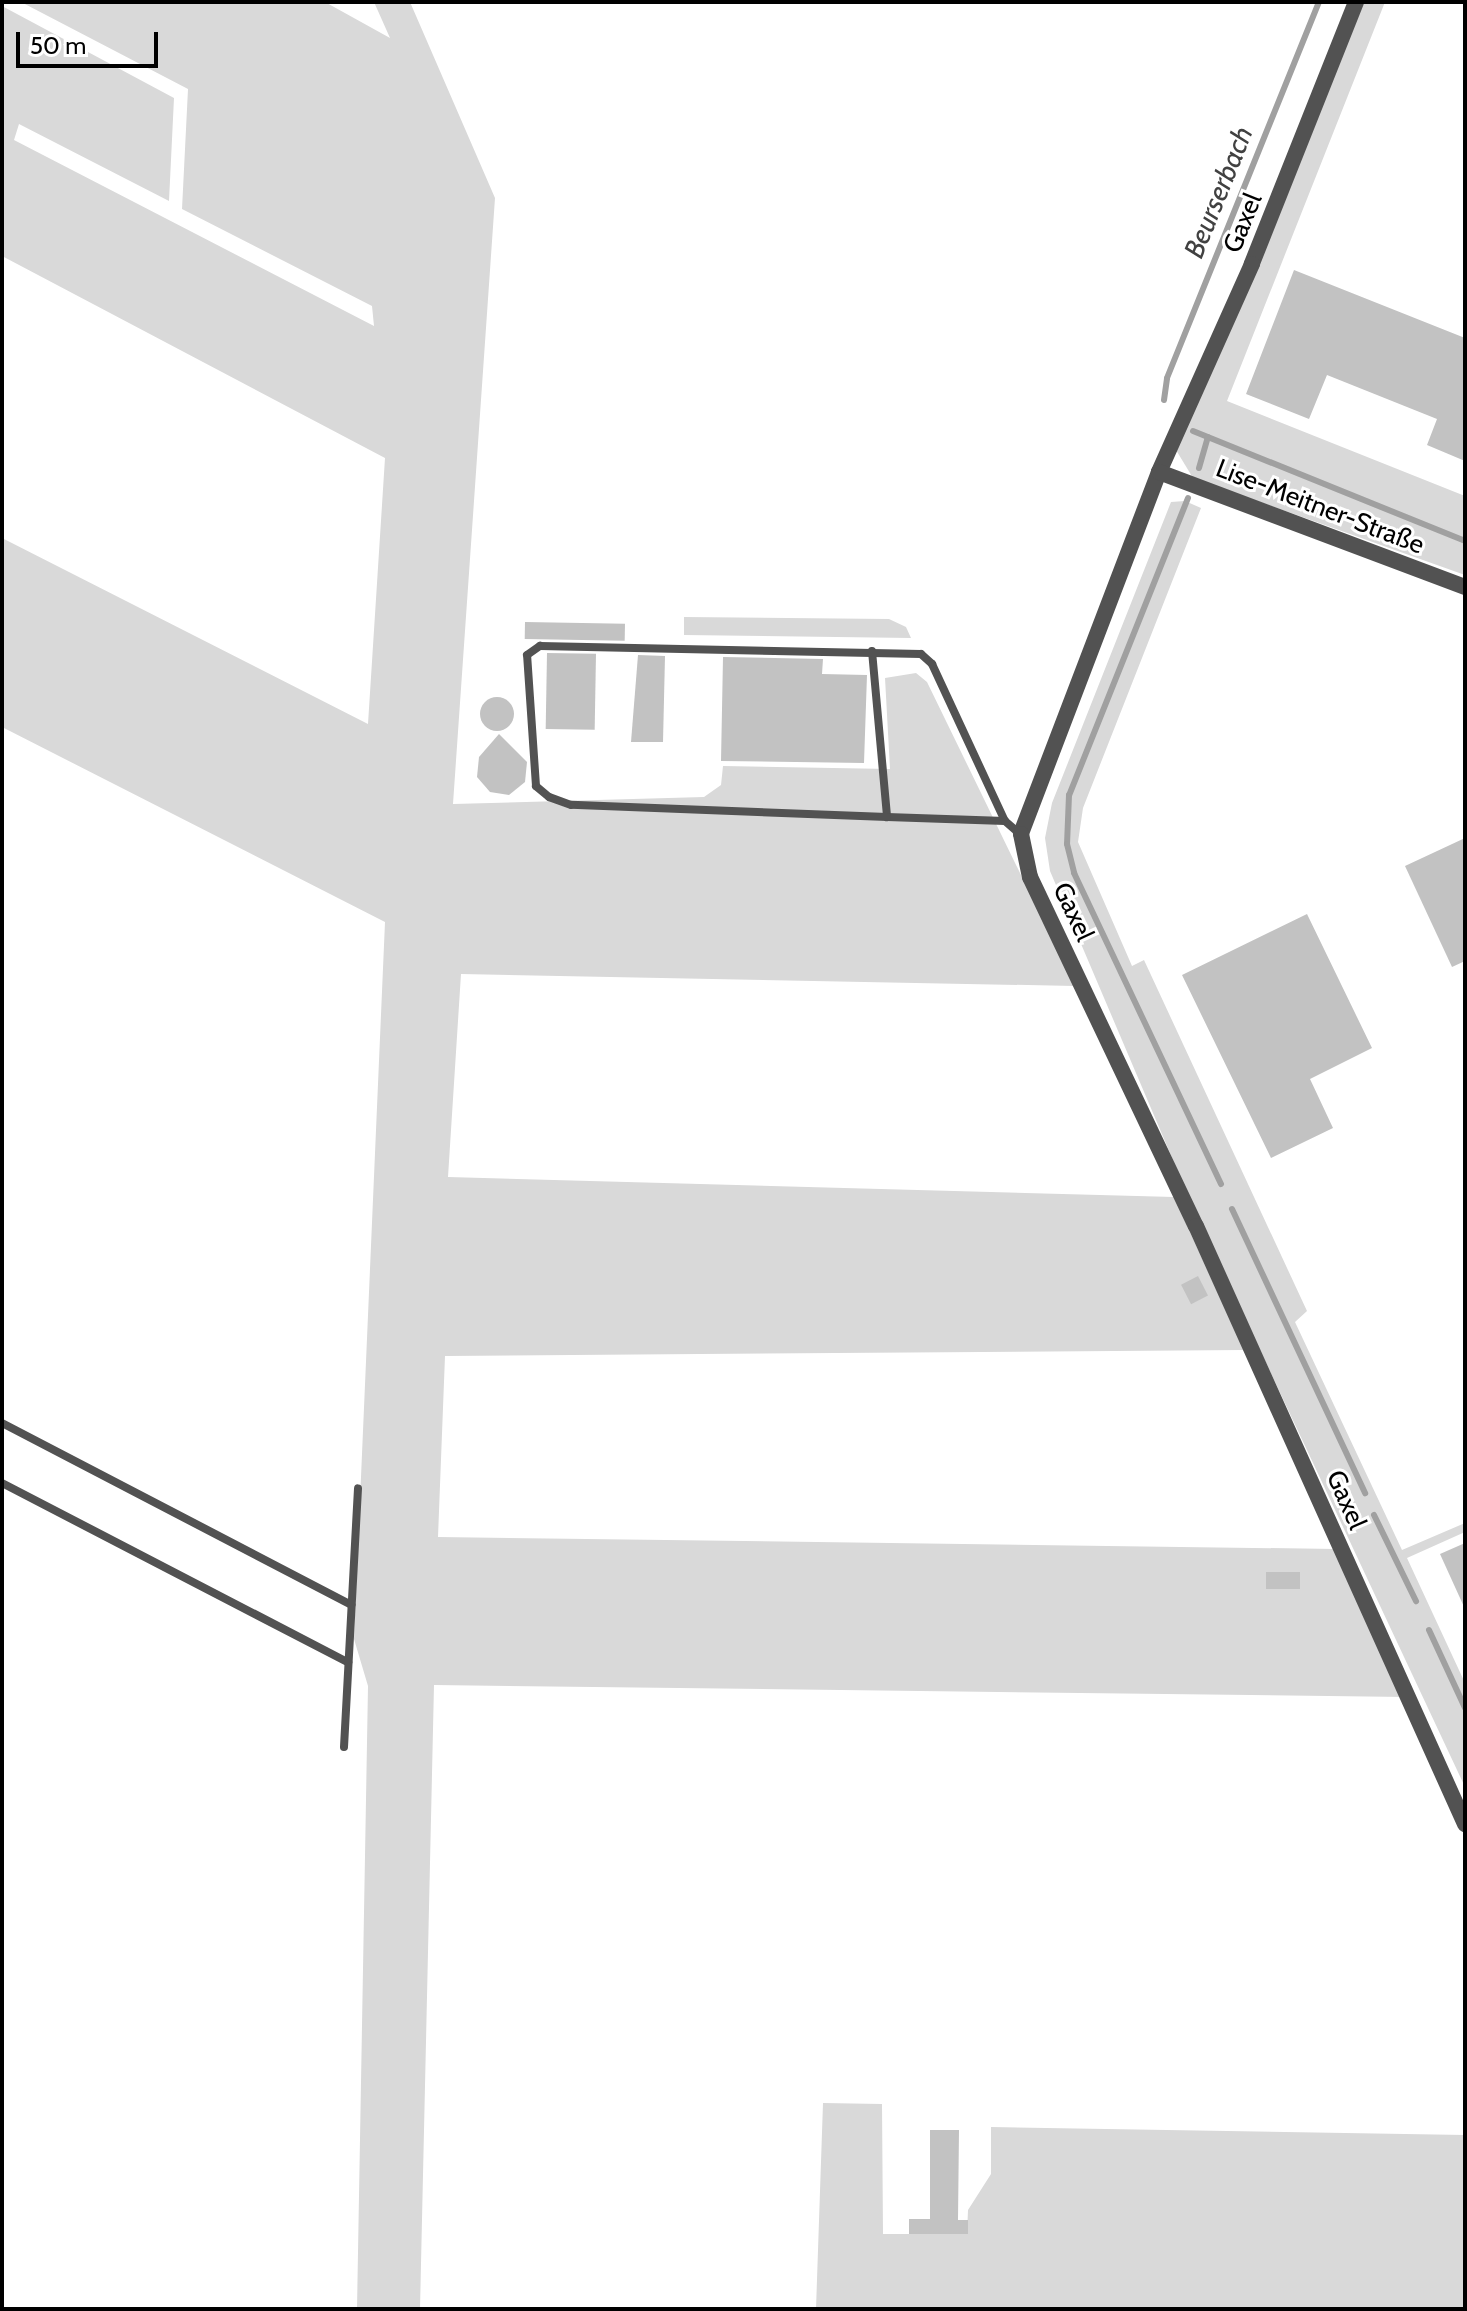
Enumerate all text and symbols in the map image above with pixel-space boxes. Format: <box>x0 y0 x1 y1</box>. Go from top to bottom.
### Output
scale bar <box>20 16 162 66</box>
text: 50 m <box>30 31 86 60</box>
water label: Beurserbach <box>1176 121 1260 263</box>
street label: Gaxel <box>1217 189 1269 257</box>
street label: Lise-Meitner-Straße <box>1212 453 1428 561</box>
street label: Gaxel <box>1046 878 1100 946</box>
street label: Gaxel <box>1319 1466 1373 1534</box>

